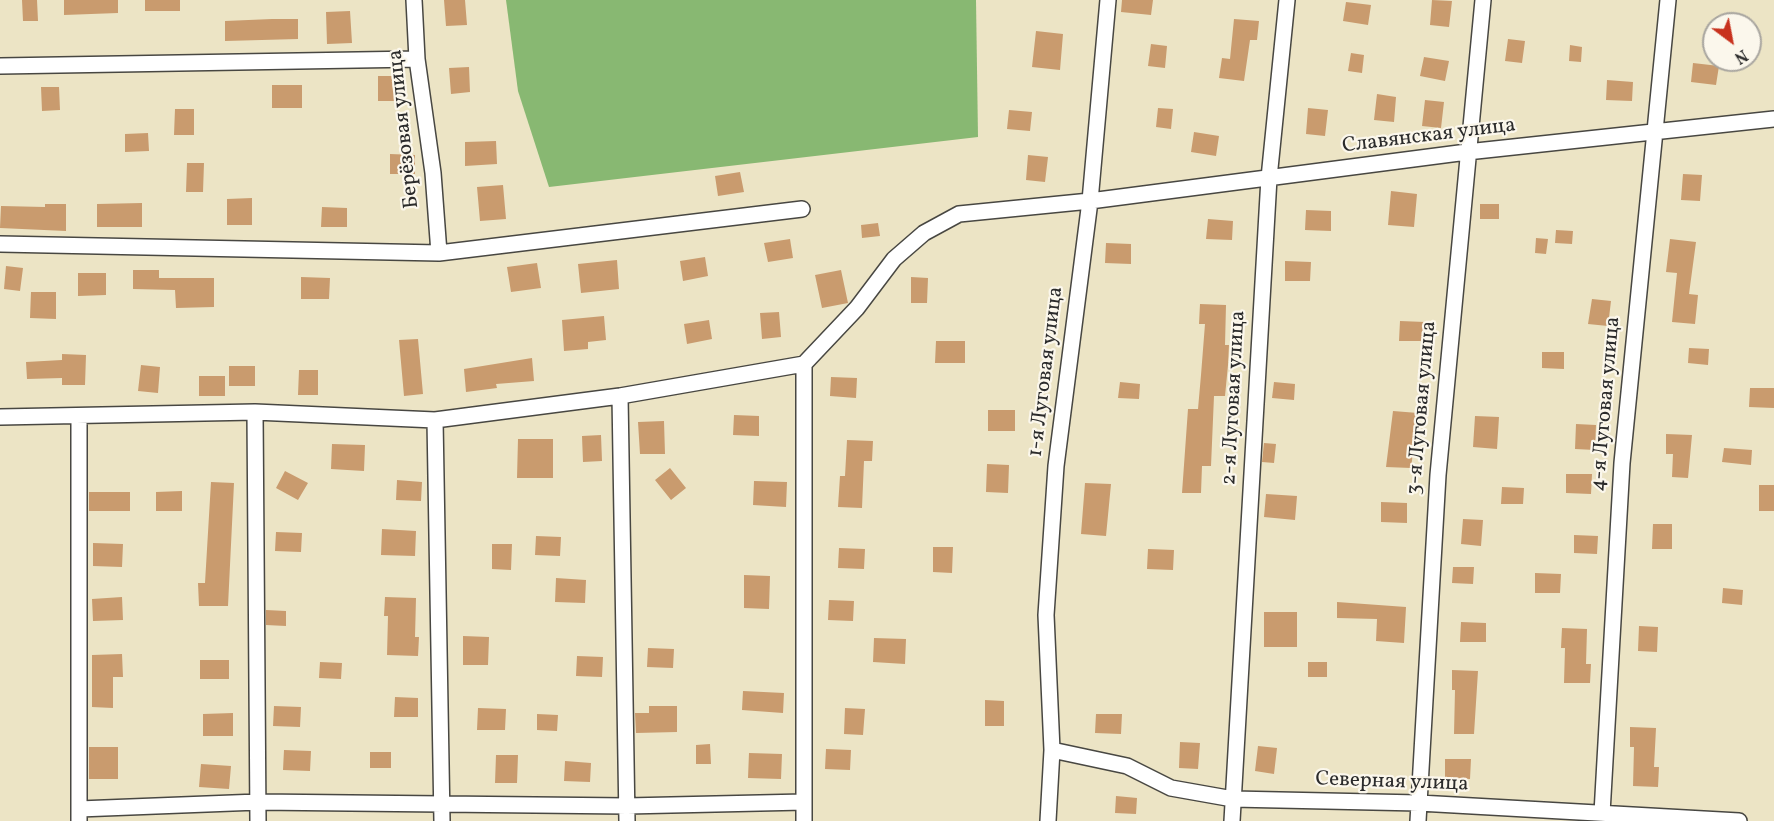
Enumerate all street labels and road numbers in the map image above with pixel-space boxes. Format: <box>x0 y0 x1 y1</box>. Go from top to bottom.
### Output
street label: Берёзовая улица <box>384 48 426 210</box>
street label: Славянская улица <box>1341 114 1517 160</box>
street label: 1-я Луговая улица <box>1024 285 1070 459</box>
street label: 2-я Луговая улица <box>1218 310 1252 486</box>
street label: 4-я Луговая улица <box>1587 316 1627 492</box>
street label: 3-я Луговая улица <box>1403 320 1443 496</box>
street label: Северная улица <box>1315 768 1469 798</box>

